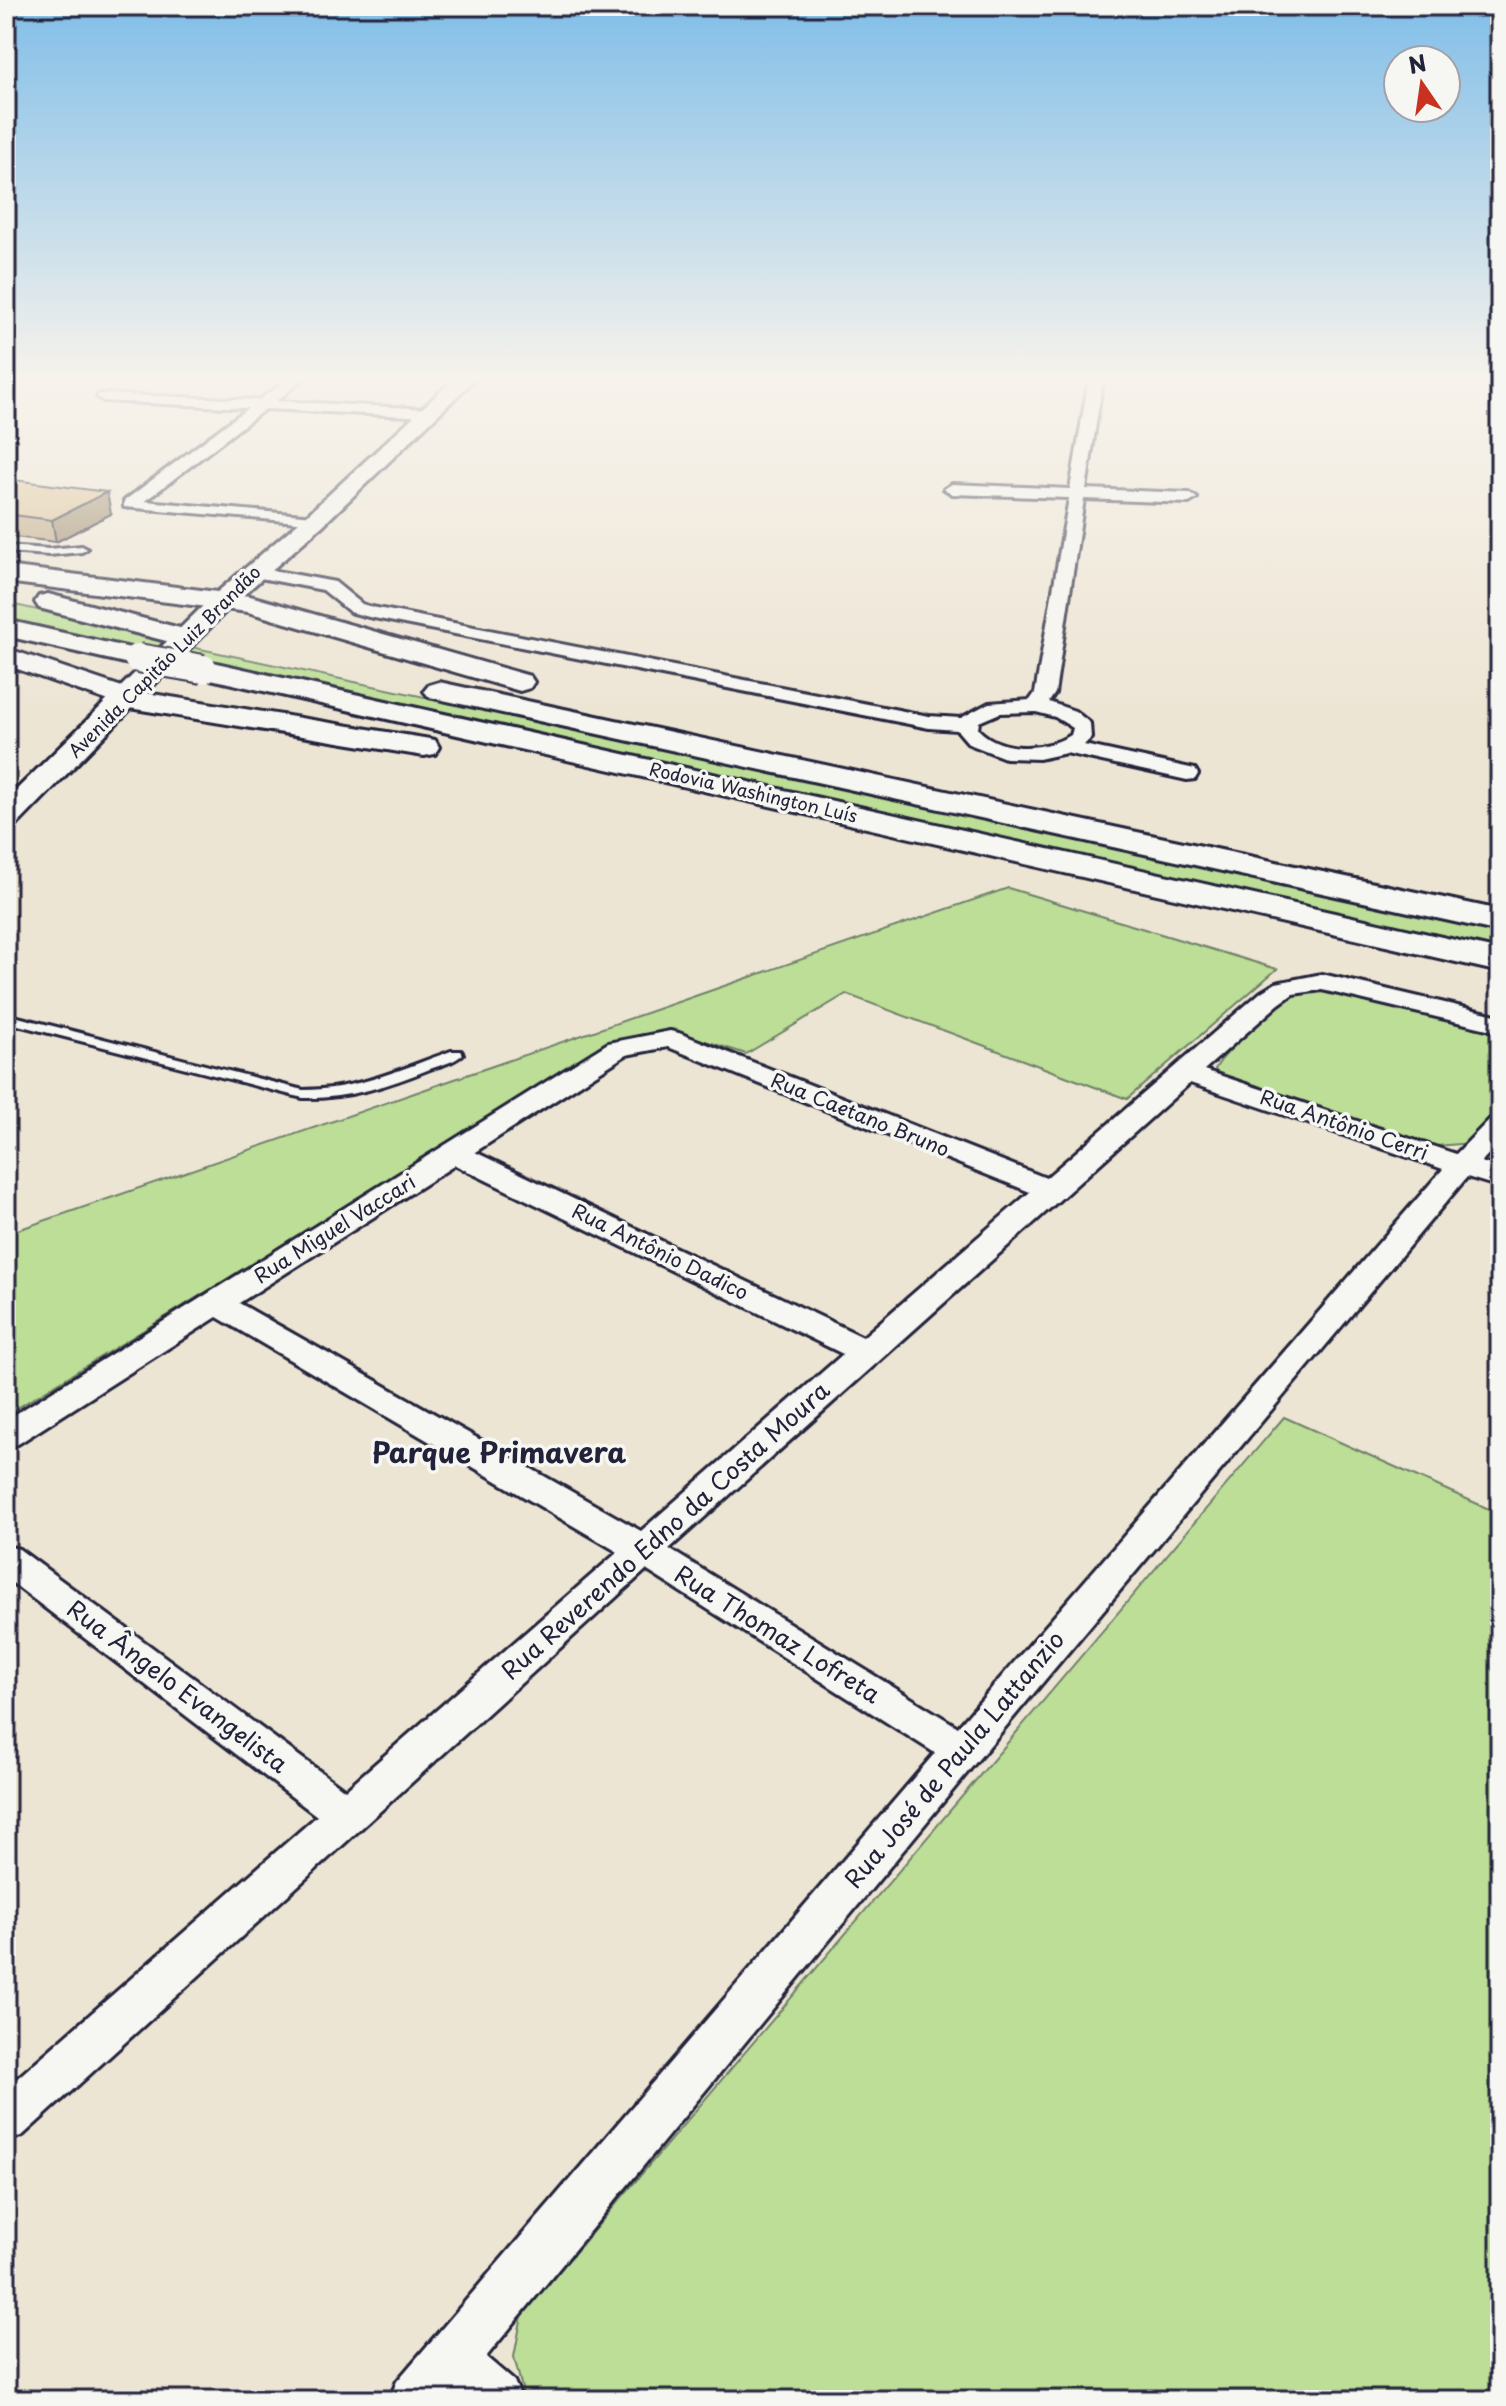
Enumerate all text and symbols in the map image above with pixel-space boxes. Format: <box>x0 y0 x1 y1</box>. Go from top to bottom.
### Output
north arrow <box>1382 44 1462 124</box>
text: N <box>1405 45 1429 81</box>
street label: Avenida Capitão Luiz Brandão <box>62 559 266 763</box>
street label: Rodovia Washington Luís <box>647 754 860 829</box>
street label: Rua Caetano Bruno <box>767 1065 954 1164</box>
street label: Rua Antônio Cerri <box>1256 1081 1432 1167</box>
street label: Rua Miguel Vaccari <box>248 1166 421 1290</box>
street label: Rua Antônio Dadico <box>567 1195 754 1307</box>
street label: Rua Reverendo Edno da Costa Moura <box>492 1372 837 1687</box>
district label: Parque Primavera <box>372 1430 626 1473</box>
street label: Rua Thomaz Lofreta <box>668 1555 888 1711</box>
street label: Rua Ângelo Evangelista <box>60 1590 296 1781</box>
street label: Rua José de Paula Lattanzio <box>835 1622 1072 1895</box>

